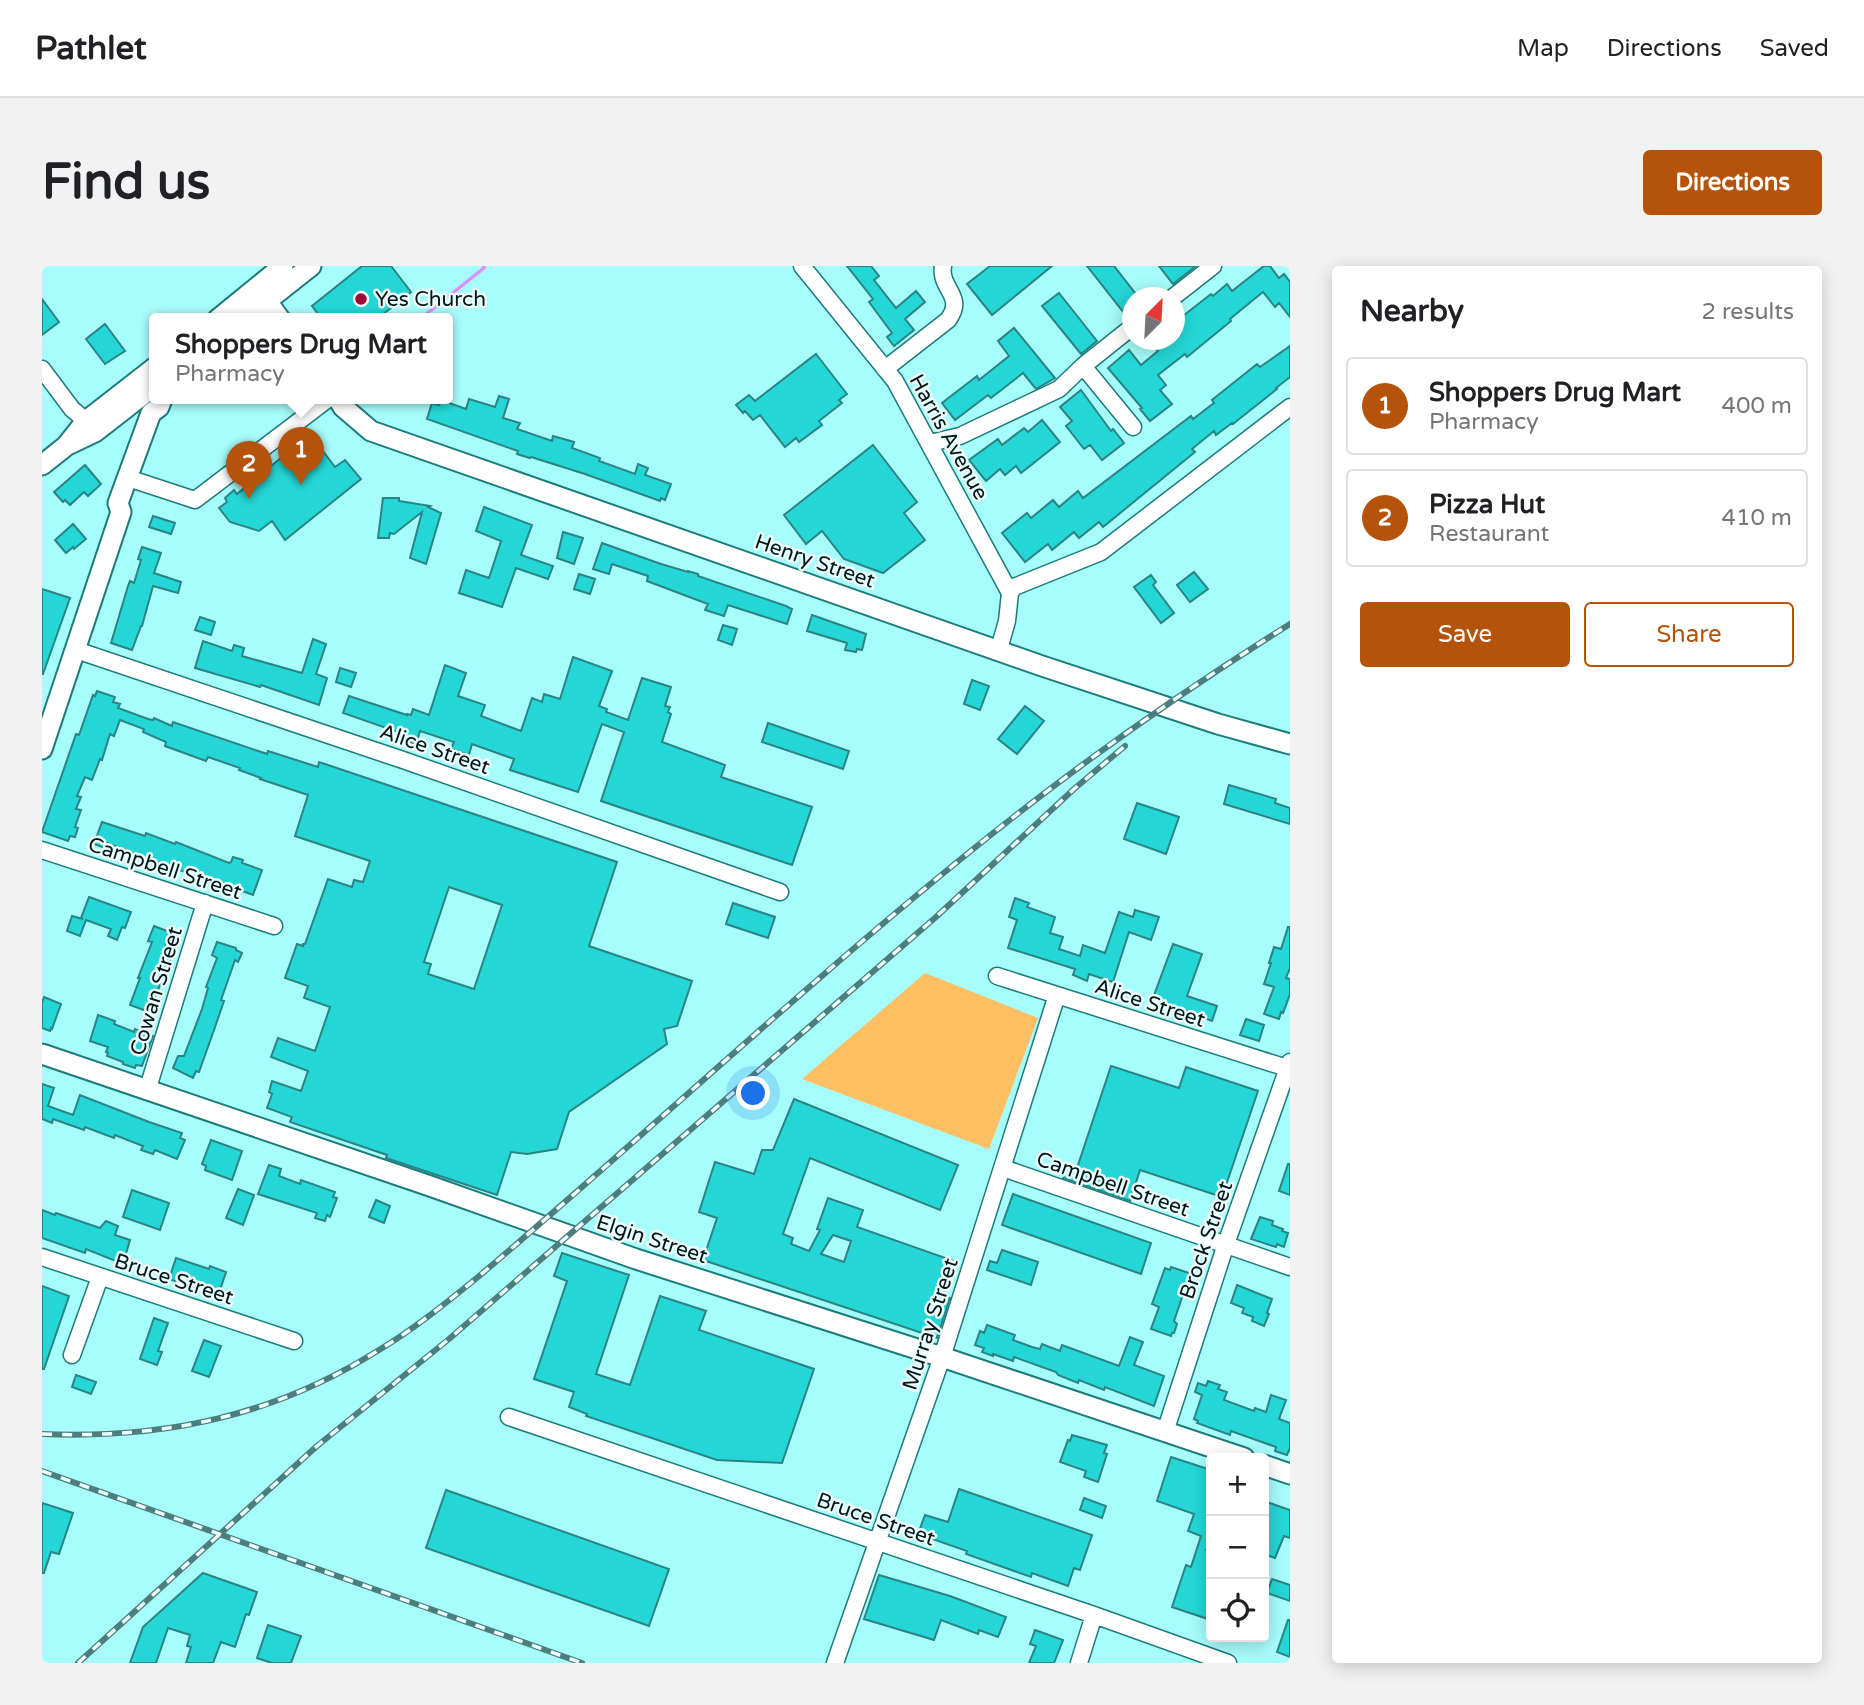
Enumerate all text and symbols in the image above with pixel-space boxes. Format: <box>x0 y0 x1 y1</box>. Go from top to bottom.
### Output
text: Pathlet <box>35 29 147 68</box>
text: Map <box>1517 34 1569 63</box>
text: Directions <box>1607 34 1722 63</box>
text: Saved <box>1760 34 1829 63</box>
button: Directions <box>1643 150 1822 215</box>
text: Find us <box>42 153 210 212</box>
place label: Yes Church <box>375 287 486 312</box>
north arrow <box>1122 287 1185 350</box>
marker: Yes Church <box>353 291 369 307</box>
text: Nearby <box>1360 293 1464 330</box>
text: 2 results <box>1701 298 1794 326</box>
popup <box>149 313 453 404</box>
text: Shoppers Drug Mart <box>175 329 427 360</box>
text: Pharmacy <box>175 360 285 388</box>
street label: Harris Avenue <box>904 370 993 504</box>
text: Shoppers Drug Mart <box>1429 377 1681 408</box>
text: 1 <box>1378 392 1392 420</box>
text: 400 m <box>1722 392 1792 420</box>
text: Pharmacy <box>1429 408 1539 436</box>
pin: 1 <box>278 427 324 485</box>
pin: 2 <box>226 441 272 499</box>
text: Pizza Hut <box>1429 489 1545 520</box>
text: 2 <box>1378 504 1392 532</box>
text: 410 m <box>1722 504 1792 532</box>
text: Restaurant <box>1429 520 1549 548</box>
street label: Henry Street <box>752 529 878 594</box>
button: Save <box>1360 602 1570 667</box>
button: Share <box>1584 602 1794 667</box>
street label: Alice Street <box>377 719 493 780</box>
street label: Campbell Street <box>85 832 245 905</box>
street label: Cowan Street <box>125 924 188 1059</box>
street label: Alice Street <box>1092 974 1208 1033</box>
your location <box>736 1076 770 1110</box>
street label: Campbell Street <box>1033 1147 1193 1222</box>
street label: Brock Street <box>1175 1178 1238 1302</box>
street label: Elgin Street <box>593 1210 711 1269</box>
street label: Bruce Street <box>111 1248 237 1310</box>
street label: Murray Street <box>897 1255 964 1393</box>
map controls <box>1206 1453 1269 1642</box>
button: + <box>1206 1453 1269 1516</box>
street label: Bruce Street <box>813 1488 938 1551</box>
button: − <box>1206 1516 1269 1579</box>
button: locate <box>1206 1579 1269 1642</box>

